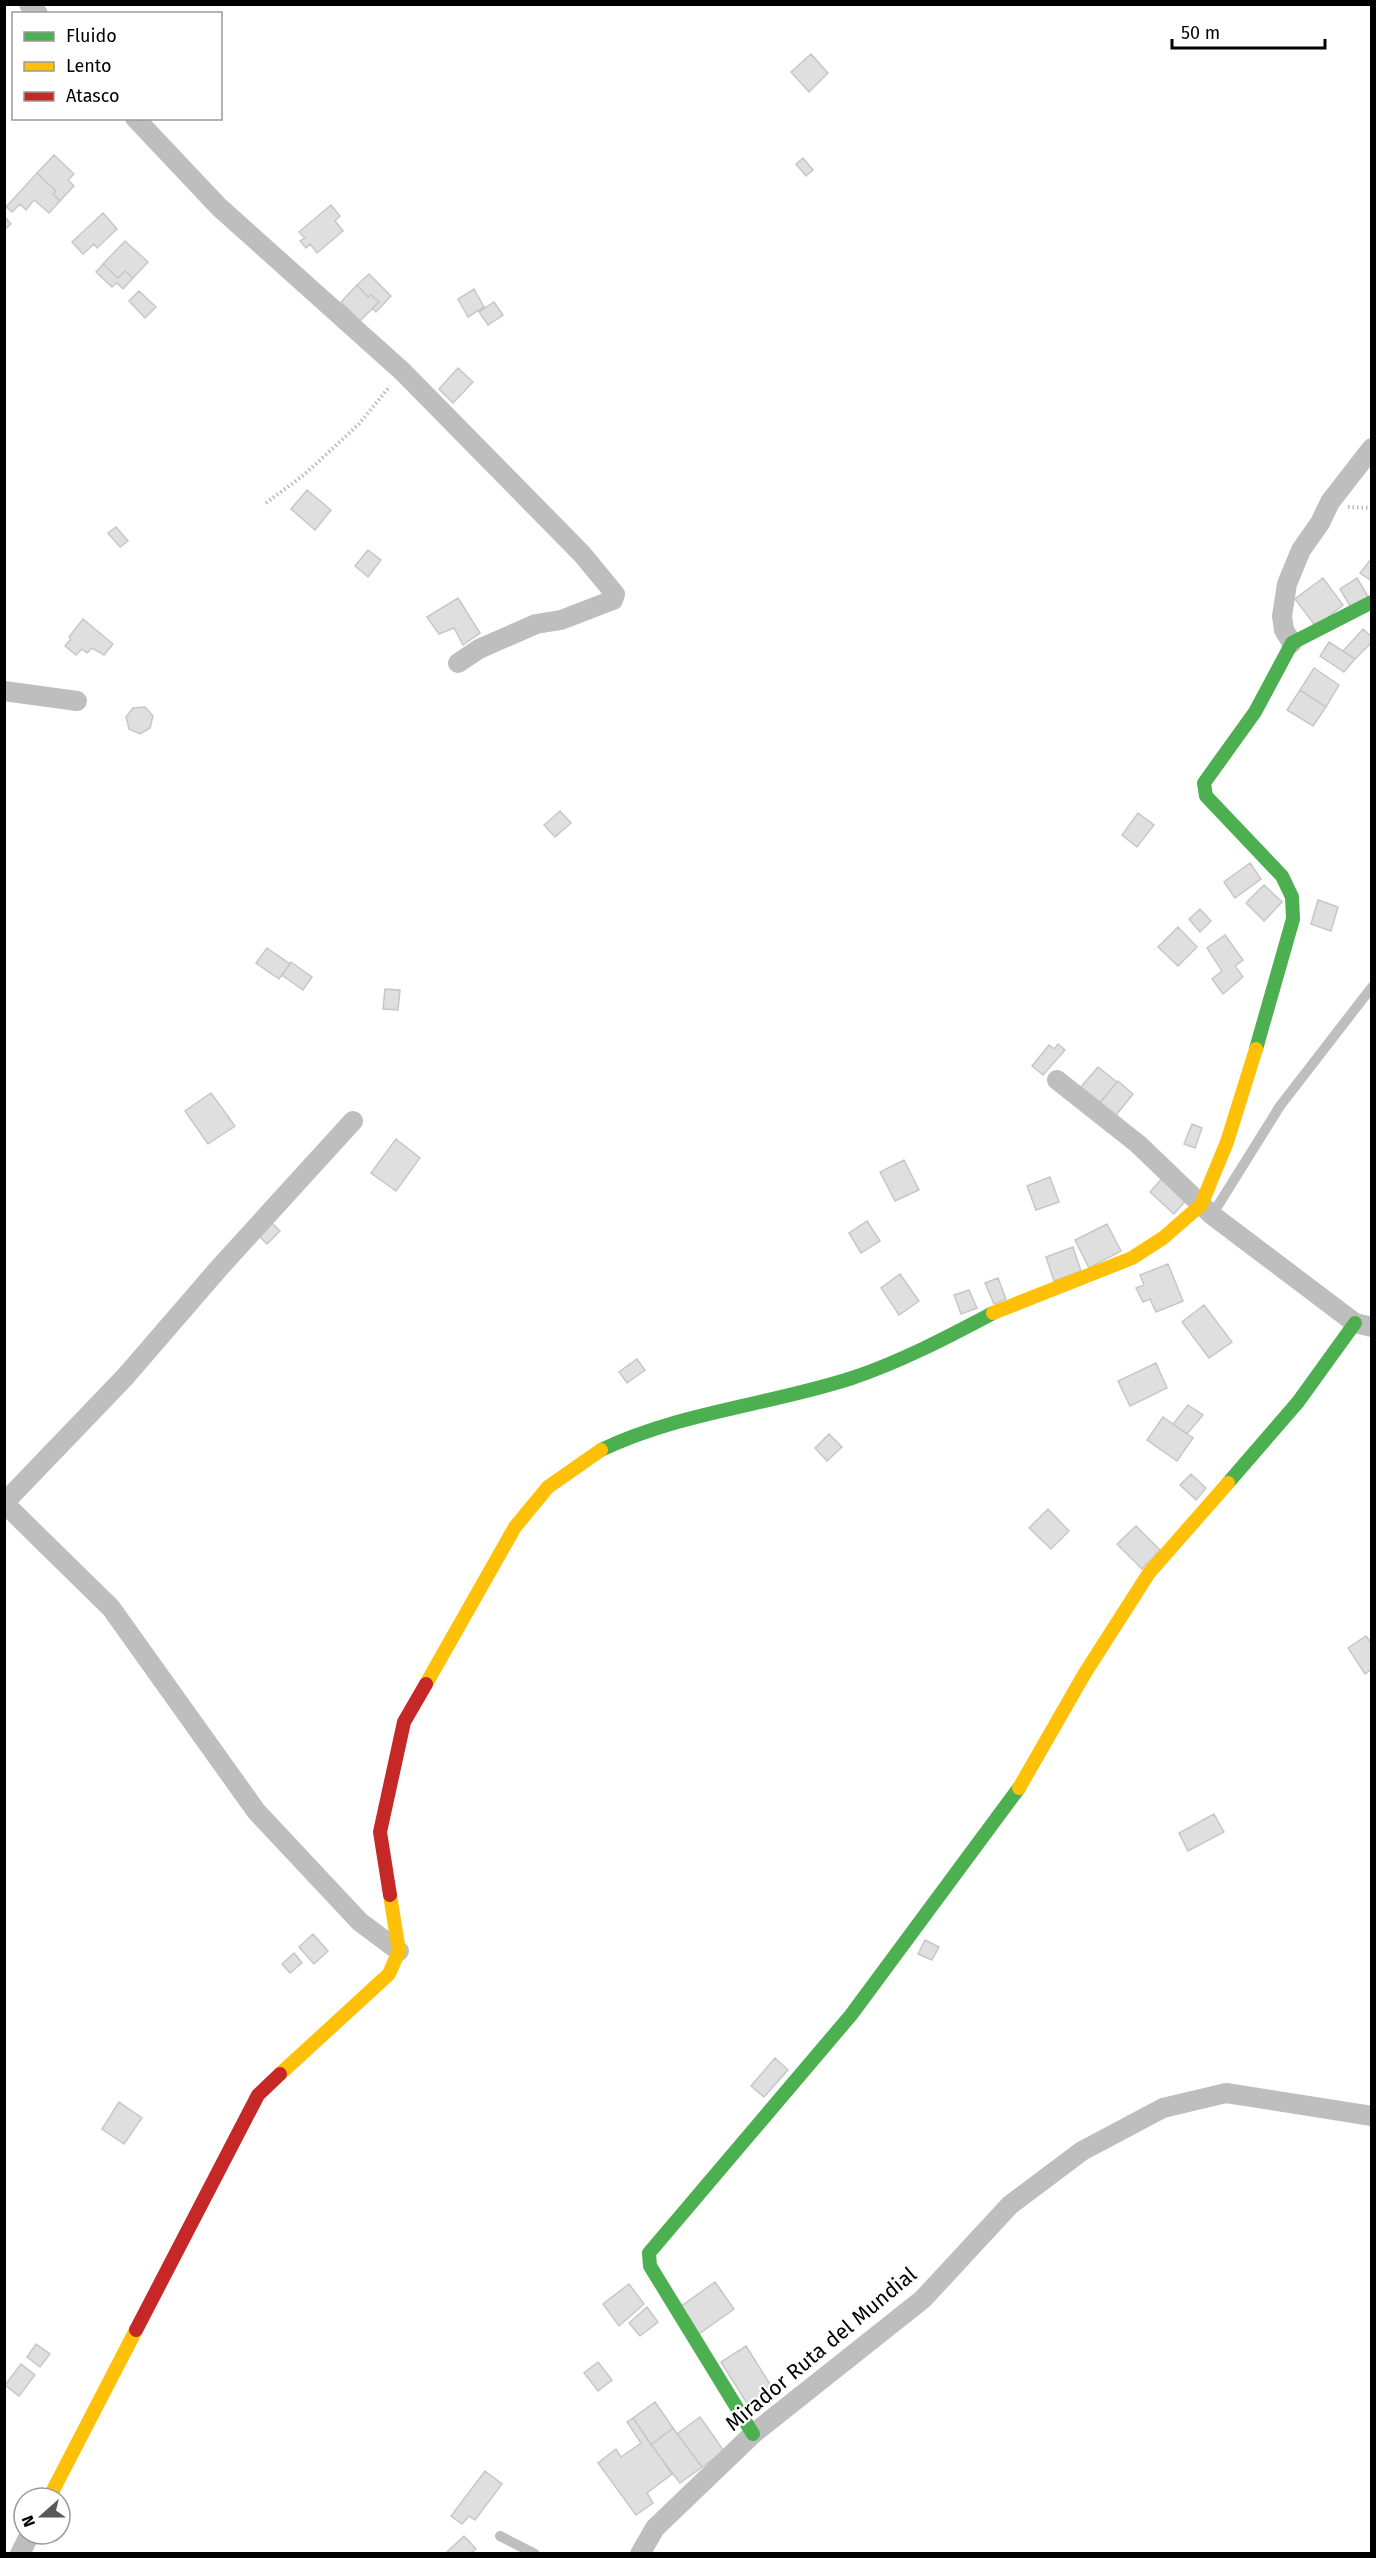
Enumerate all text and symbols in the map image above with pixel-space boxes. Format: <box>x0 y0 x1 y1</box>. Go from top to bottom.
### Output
legend <box>12 12 222 120</box>
scale bar <box>1172 12 1325 50</box>
text: 50 m <box>1181 22 1220 44</box>
text: Fluido <box>66 25 117 47</box>
text: Lento <box>66 55 112 77</box>
text: Atasco <box>66 85 119 107</box>
street label: Mirador Ruta del Mundial <box>720 2261 922 2437</box>
north arrow <box>12 2486 72 2546</box>
text: N <box>18 2513 39 2530</box>

